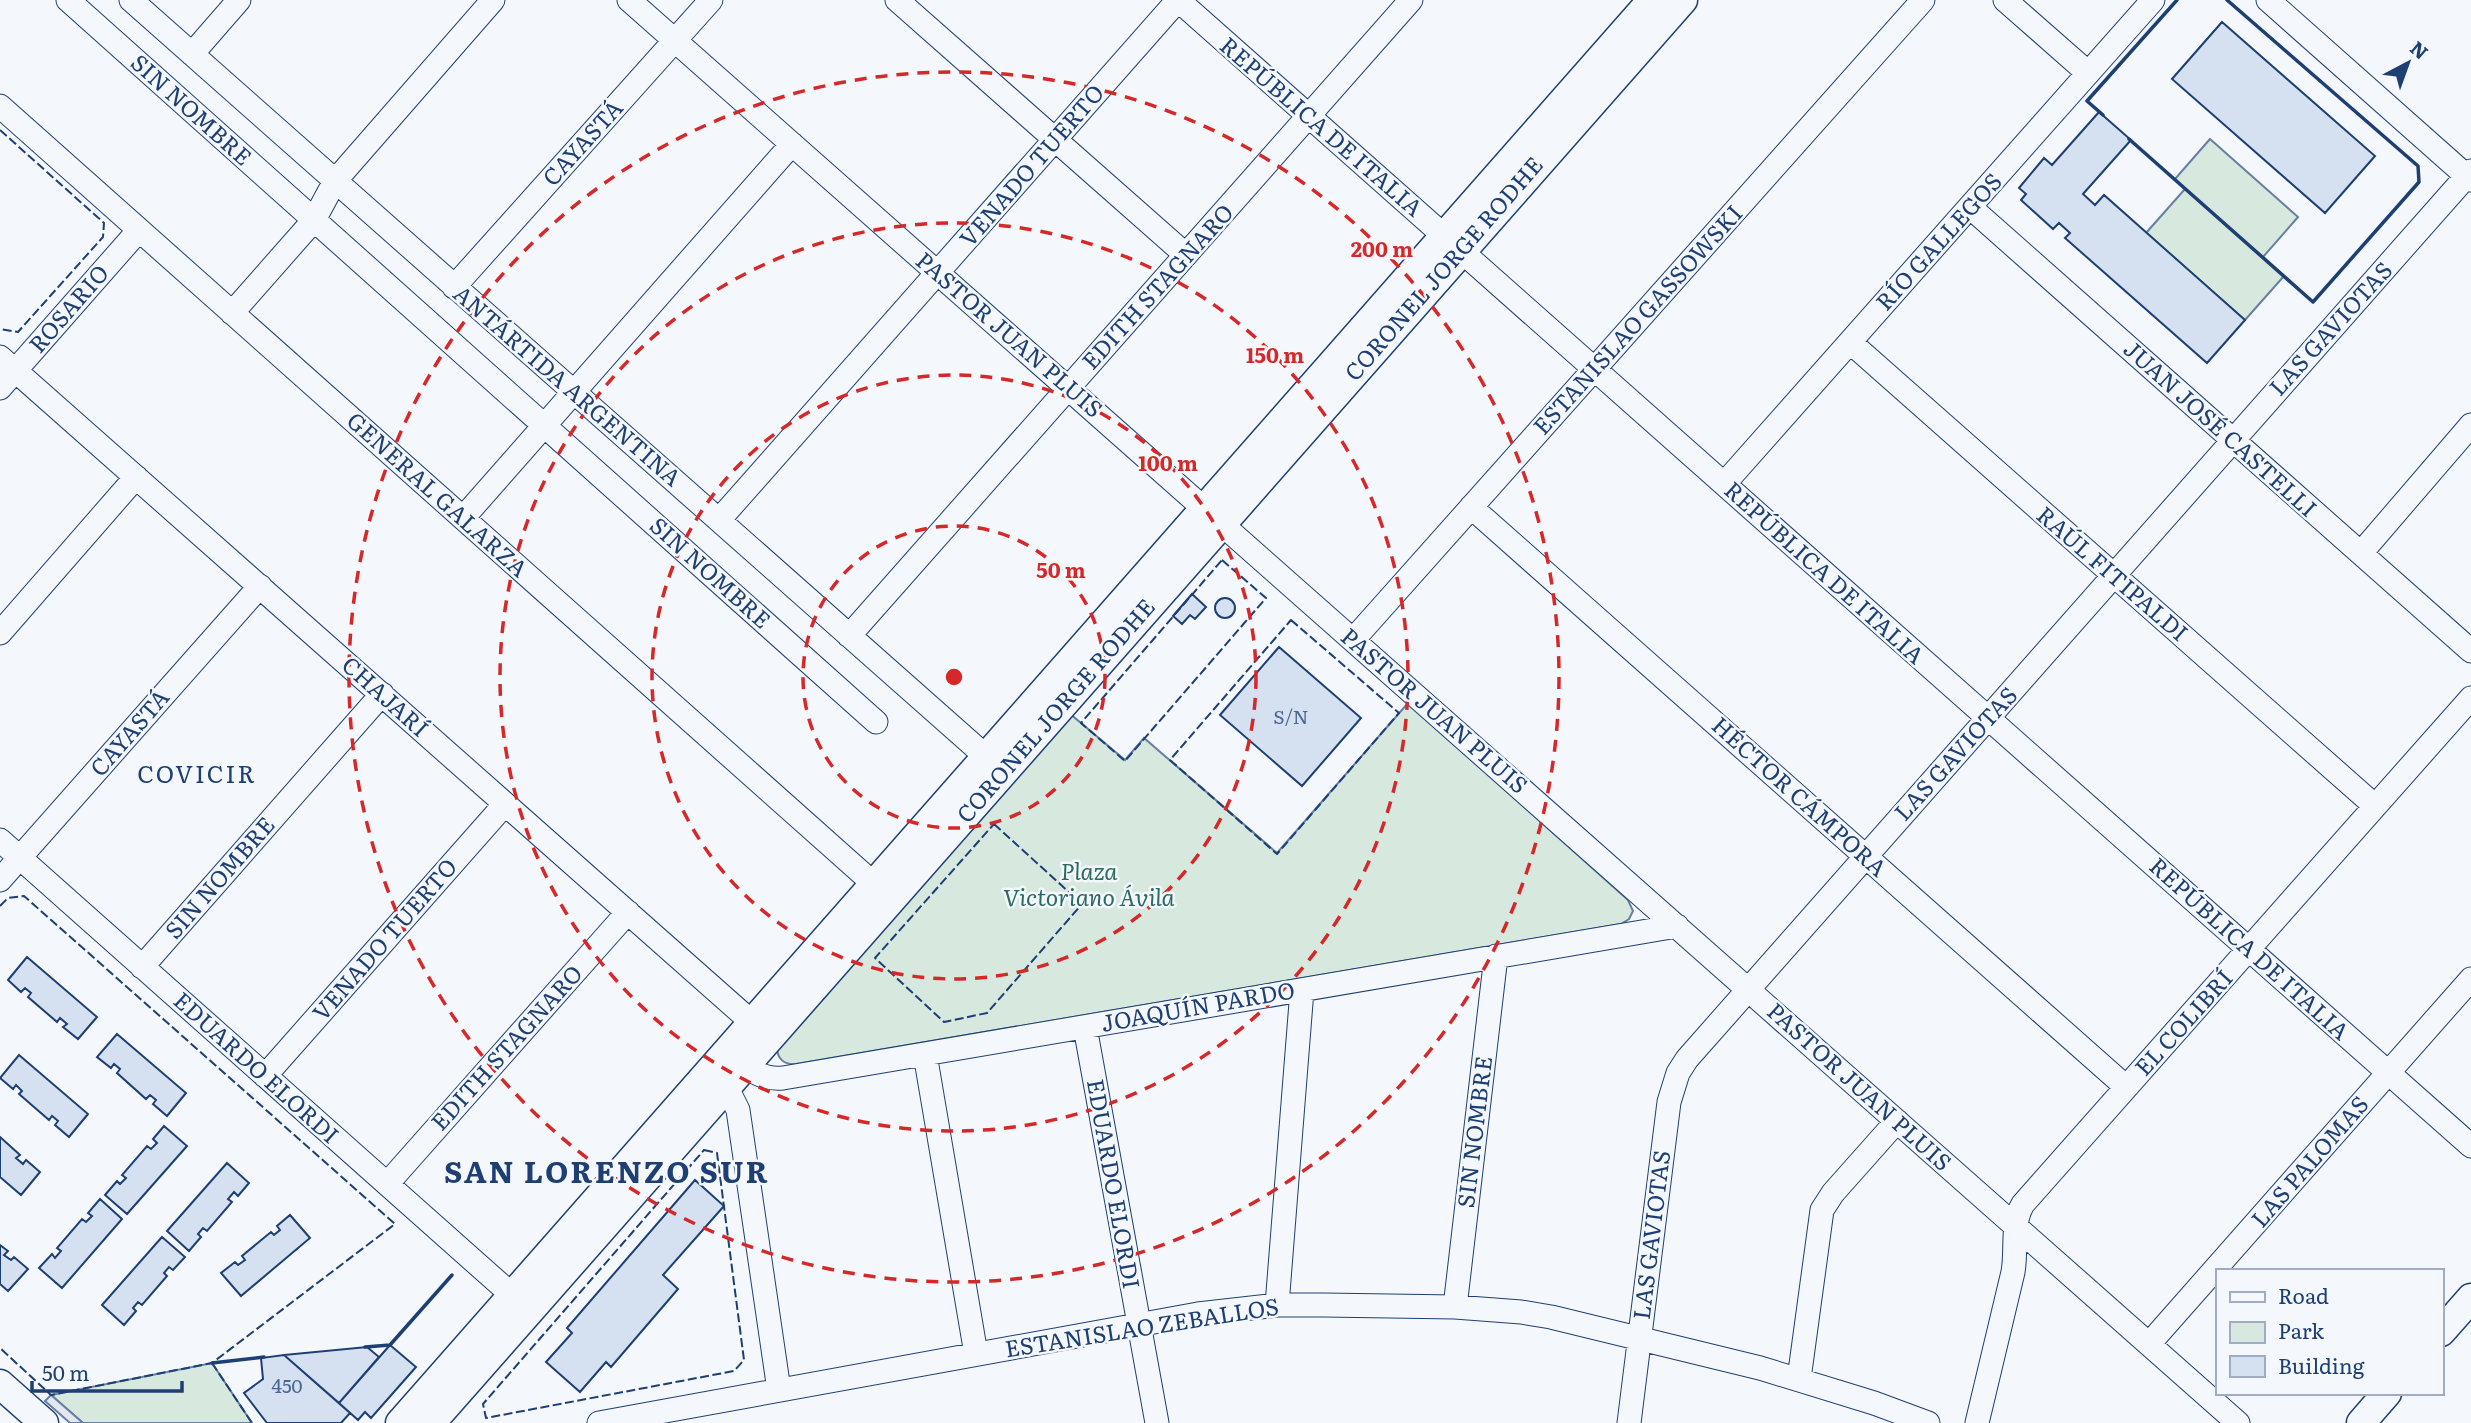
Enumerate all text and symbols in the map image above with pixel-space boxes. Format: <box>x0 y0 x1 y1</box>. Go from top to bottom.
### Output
street label: REPÚBLICA DE ITALIA <box>1213 28 1431 223</box>
north arrow <box>2373 28 2443 98</box>
text: N <box>2405 34 2435 65</box>
street label: SIN NOMBRE <box>124 45 260 172</box>
street label: VENADO TUERTO <box>950 76 1111 253</box>
street label: CAYASTÁ <box>534 91 630 192</box>
street label: CORONEL JORGE RODHE <box>1335 148 1550 387</box>
street label: RÍO GALLEGOS <box>1866 164 2009 317</box>
street label: EDITH STAGNARO <box>1073 195 1240 376</box>
street label: ESTANISLAO GASSOWSKI <box>1524 196 1749 441</box>
text: 200 m <box>1351 232 1413 263</box>
street label: PASTOR JUAN PLUIS <box>909 243 1111 424</box>
street label: LAS GAVIOTAS <box>2260 253 2399 402</box>
street label: ROSARIO <box>20 256 115 359</box>
street label: ANTÁRTIDA ARGENTINA <box>447 276 690 493</box>
street label: JUAN JOSÉ CASTELLI <box>2117 331 2326 524</box>
text: 150 m <box>1246 338 1304 369</box>
street label: GENERAL GALARZA <box>340 403 536 584</box>
text: 100 m <box>1138 446 1198 477</box>
street label: REPÚBLICA DE ITALIA <box>1718 472 1933 671</box>
street label: RAÚL FITIPALDI <box>2030 497 2197 648</box>
street label: SIN NOMBRE <box>643 508 779 635</box>
text: 50 m <box>1036 553 1086 584</box>
street label: CORONEL JORGE RODHE <box>947 590 1162 829</box>
street label: PASTOR JUAN PLUIS <box>1334 619 1536 800</box>
street label: CHAJARÍ <box>335 647 437 744</box>
centre of rings <box>942 665 966 689</box>
street label: LAS GAVIOTAS <box>1885 678 2024 827</box>
street label: CAYASTÁ <box>81 681 176 783</box>
house number: S/N <box>1273 702 1309 730</box>
street label: HÉCTOR CÁMPORA <box>1705 707 1896 884</box>
district label: COVICIR <box>137 755 257 790</box>
street label: SIN NOMBRE <box>156 808 281 945</box>
street label: REPÚBLICA DE ITALIA <box>2143 848 2358 1047</box>
street label: VENADO TUERTO <box>303 850 464 1027</box>
park label: Plaza Victoriano Ávila <box>1003 853 1175 913</box>
street label: EDITH STAGNARO <box>422 956 589 1137</box>
street label: EL COLIBRÍ <box>2126 961 2239 1082</box>
street label: JOAQUÍN PARDO <box>1098 971 1297 1039</box>
street label: EDUARDO ELORDI <box>167 983 348 1150</box>
street label: PASTOR JUAN PLUIS <box>1761 993 1960 1178</box>
street label: SIN NOMBRE <box>1447 1054 1499 1210</box>
street label: EDUARDO ELORDI <box>1080 1076 1150 1291</box>
street label: LAS PALOMAS <box>2242 1088 2375 1234</box>
district label: SAN LORENZO SUR <box>444 1148 770 1192</box>
street label: LAS GAVIOTAS <box>1623 1148 1677 1321</box>
legend <box>2216 1269 2443 1395</box>
text: Road <box>2278 1279 2329 1310</box>
street label: ESTANISLAO ZEBALLOS <box>1002 1288 1281 1364</box>
text: Park <box>2278 1314 2324 1345</box>
text: Building <box>2278 1349 2365 1380</box>
scale bar <box>32 1350 182 1394</box>
text: 50 m <box>42 1356 89 1387</box>
house number: 450 <box>271 1371 303 1399</box>

